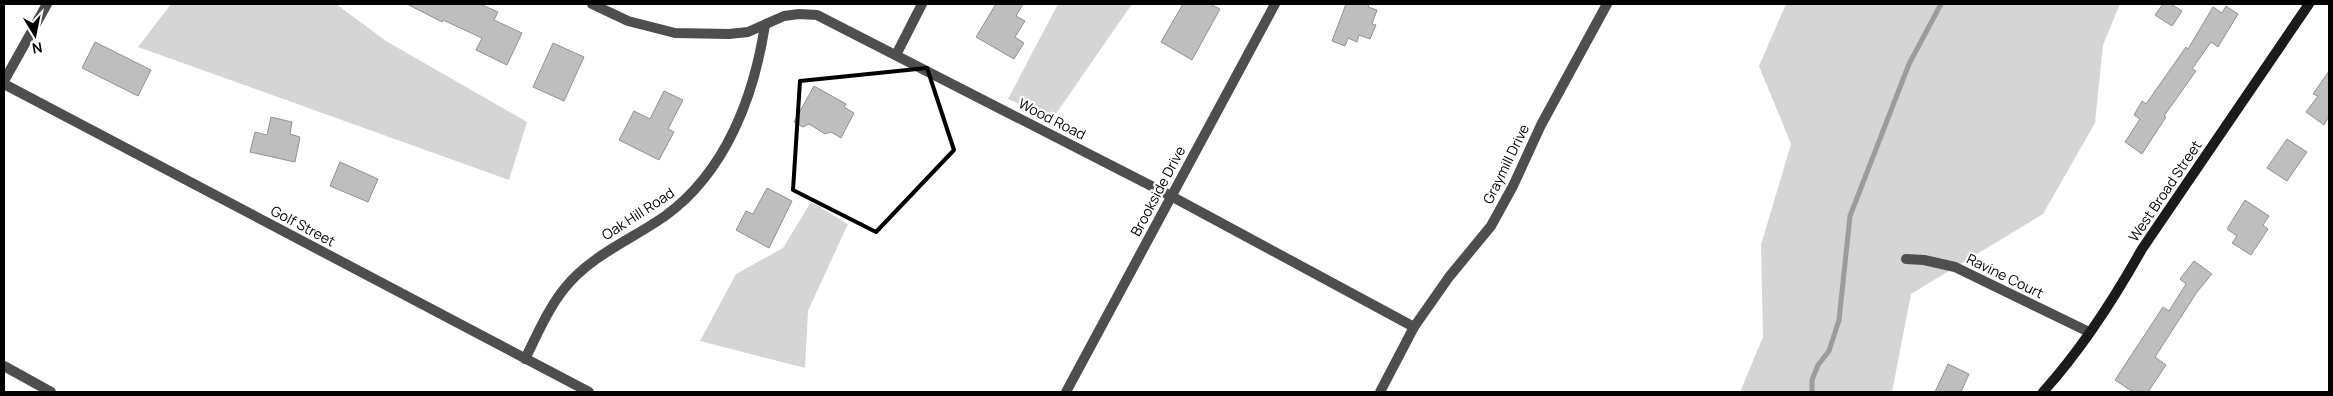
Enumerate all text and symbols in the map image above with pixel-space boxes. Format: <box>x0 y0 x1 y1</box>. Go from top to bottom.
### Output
north arrow <box>10 10 60 60</box>
text: N <box>31 38 44 59</box>
street label: Wood Road <box>1015 93 1089 144</box>
street label: Graymill Drive <box>1478 121 1533 207</box>
street label: West Broad Street <box>2124 136 2206 245</box>
street label: Brookside Drive <box>1126 142 1189 239</box>
street label: Oak Hill Road <box>598 183 678 244</box>
street label: Golf Street <box>268 201 339 251</box>
street label: Ravine Court <box>1964 249 2047 303</box>

